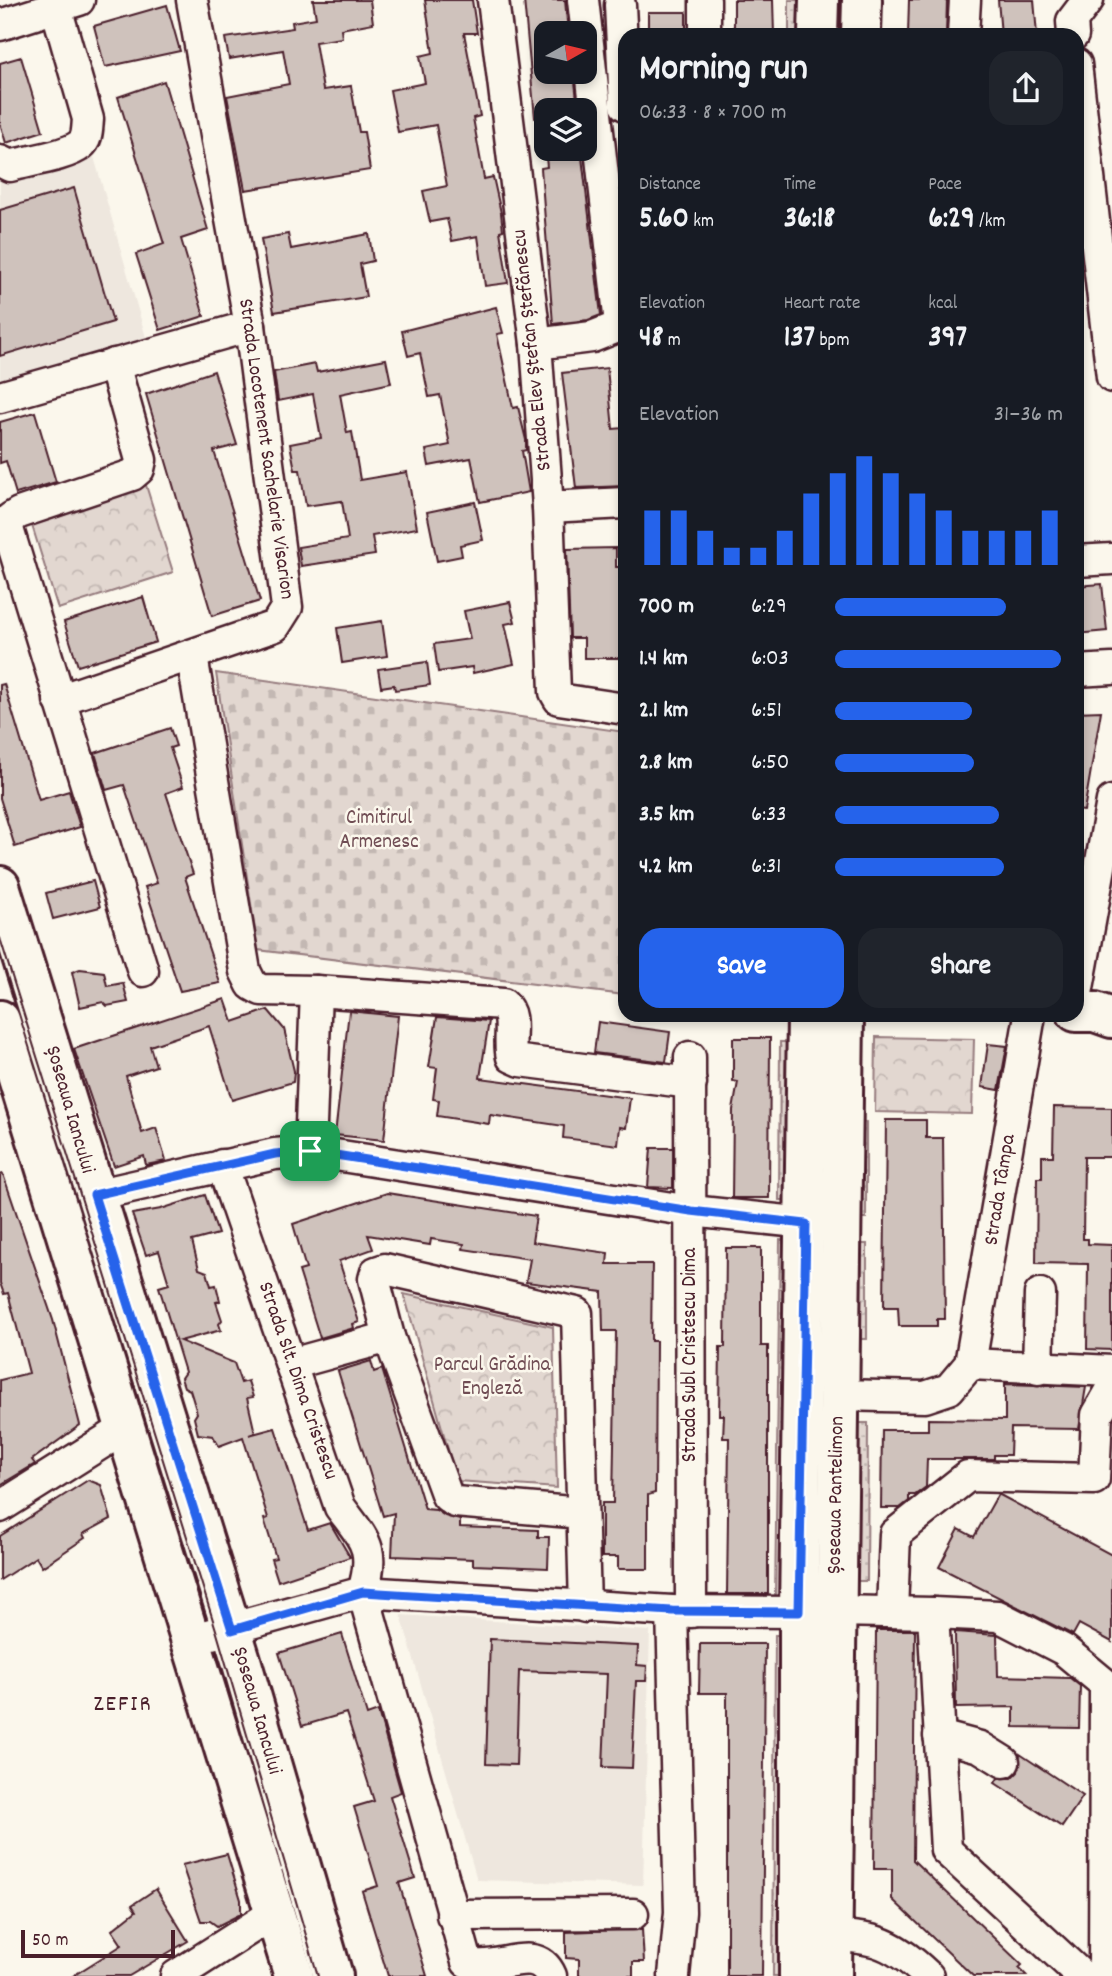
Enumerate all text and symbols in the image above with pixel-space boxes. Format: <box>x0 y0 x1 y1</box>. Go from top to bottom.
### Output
north arrow <box>534 21 597 84</box>
map controls <box>534 21 597 161</box>
text: Morning run <box>639 43 808 98</box>
button: share <box>989 51 1063 125</box>
text: 06:33 · 8 × 700 m <box>639 97 787 130</box>
button: layers <box>534 98 597 161</box>
text: Distance <box>639 172 701 199</box>
text: Time <box>784 172 816 199</box>
text: Pace <box>928 172 962 199</box>
text: 5.60 <box>639 199 689 242</box>
text: 36:18 <box>784 199 835 242</box>
text: 6:29 <box>928 199 975 242</box>
text: km <box>689 209 714 236</box>
text: /km <box>975 209 1005 236</box>
street label: Strada Elev Ștefan Ștefănescu <box>505 228 561 472</box>
text: Elevation <box>639 291 705 318</box>
text: Heart rate <box>784 291 860 318</box>
text: kcal <box>928 291 957 318</box>
street label: Strada Locotenent Sachelarie Visarion <box>229 297 301 601</box>
text: 48 <box>639 318 663 361</box>
text: 137 <box>784 318 815 361</box>
text: 397 <box>928 318 967 361</box>
text: m <box>663 328 681 355</box>
text: bpm <box>815 328 849 355</box>
text: Elevation <box>639 399 719 432</box>
text: 31–36 m <box>994 399 1063 432</box>
text: 700 m <box>639 591 694 624</box>
text: 6:29 <box>751 591 787 624</box>
text: 1.4 km <box>639 643 688 676</box>
text: 6:03 <box>751 643 789 676</box>
text: 2.1 km <box>639 695 688 728</box>
text: 6:51 <box>751 695 782 728</box>
text: 2.8 km <box>639 747 693 780</box>
text: 6:50 <box>751 747 789 780</box>
text: 3.5 km <box>639 799 694 832</box>
text: 6:33 <box>751 799 787 832</box>
park label: Cimitirul Armenesc <box>339 804 419 858</box>
text: 4.2 km <box>639 851 693 884</box>
text: 6:31 <box>751 851 781 884</box>
button: Save <box>639 928 844 1008</box>
button: Share <box>858 928 1063 1008</box>
street label: Șoseaua Iancului <box>37 1043 102 1177</box>
pin <box>280 1121 340 1181</box>
street label: Strada Tâmpa <box>977 1131 1025 1248</box>
icon: arrive <box>291 1132 329 1170</box>
street label: Strada Subl Cristescu Dima <box>676 1247 706 1462</box>
street label: Strada Slt. Dima Cristescu <box>249 1278 345 1484</box>
park label: Parcul Grădina Engleză <box>434 1351 551 1405</box>
street label: Șoseaua Pantelimon <box>821 1416 853 1574</box>
street label: Șoseaua Iancului <box>224 1644 289 1778</box>
district label: ZEFIR <box>93 1689 153 1722</box>
scale bar <box>21 1927 175 1959</box>
text: 50 m <box>32 1928 69 1955</box>

